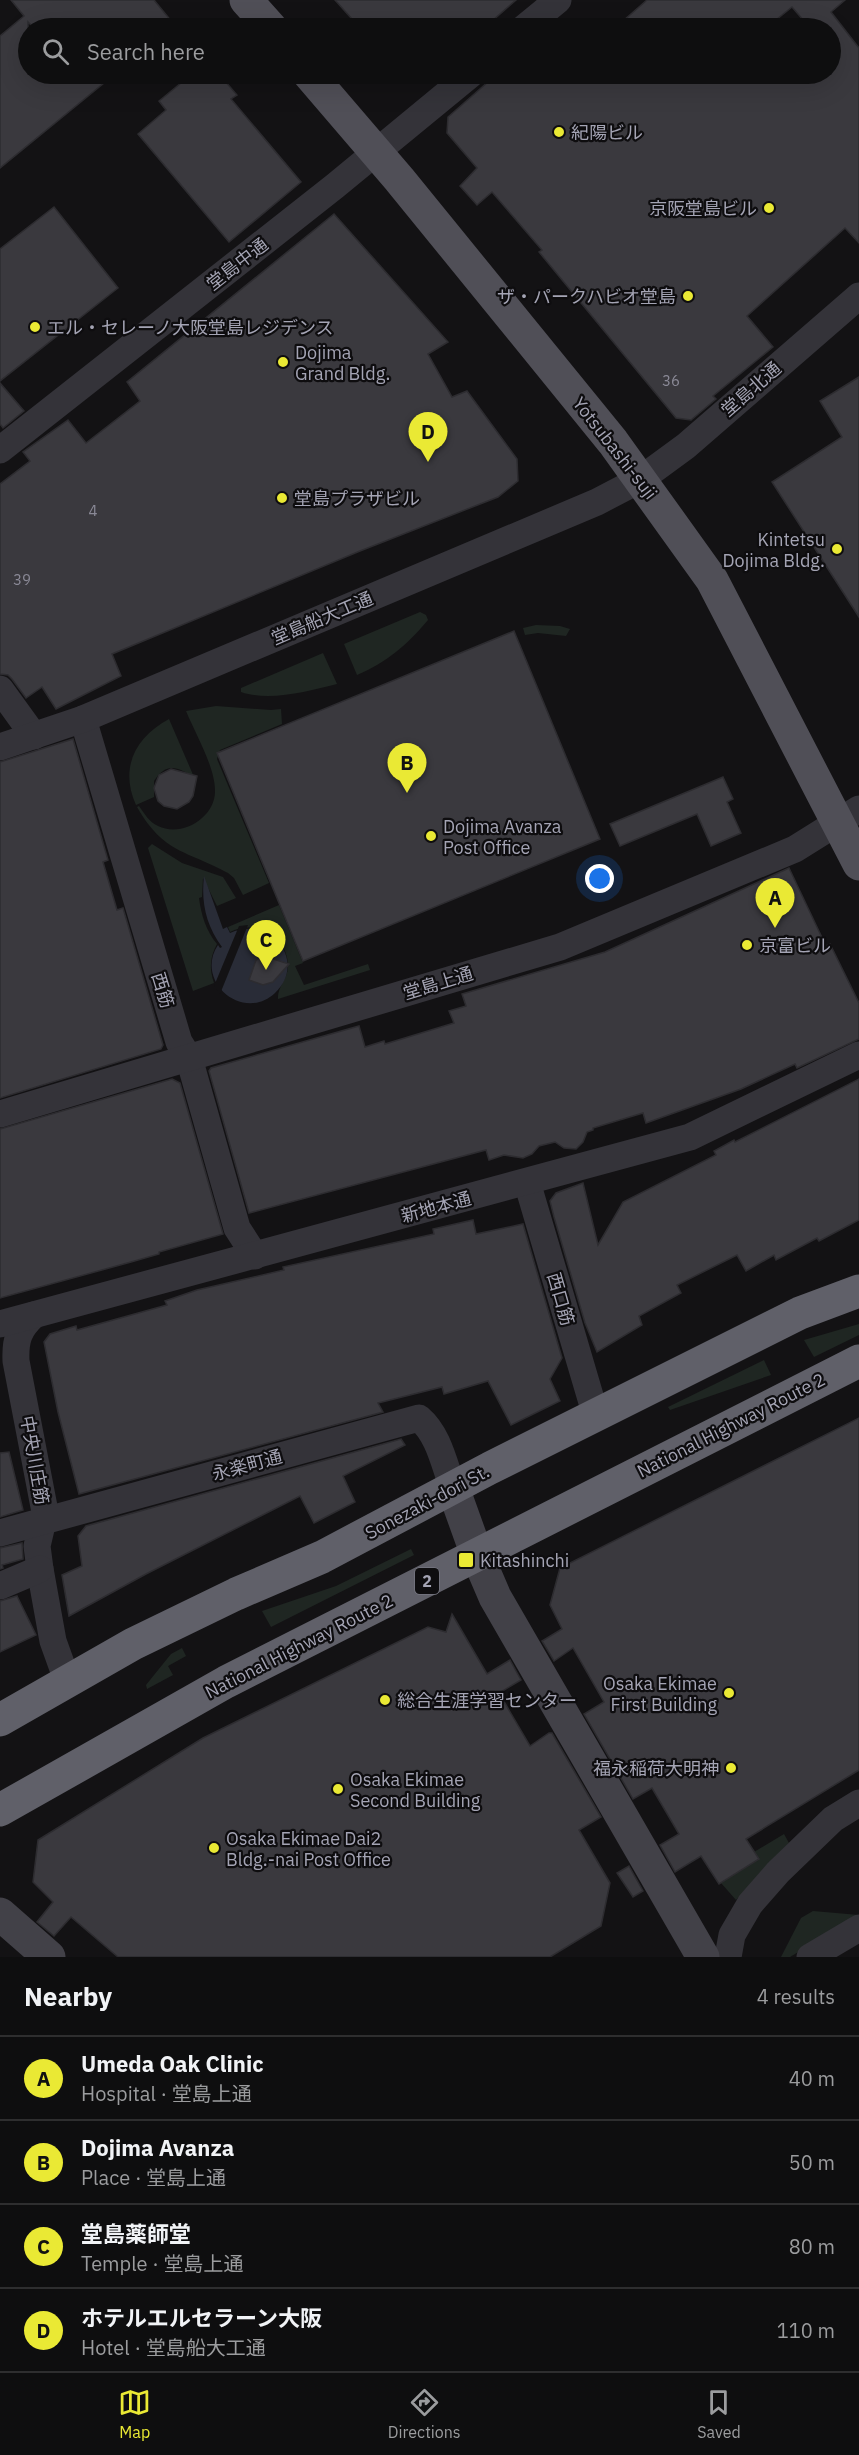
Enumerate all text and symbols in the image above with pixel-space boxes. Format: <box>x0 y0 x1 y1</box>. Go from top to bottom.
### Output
search box <box>18 18 841 84</box>
icon: search <box>39 35 72 68</box>
text: Search here <box>87 37 205 66</box>
place label: 紀陽ビル <box>571 121 643 144</box>
marker: 紀陽ビル <box>552 125 566 139</box>
place label: 京阪堂島ビル <box>649 197 757 220</box>
marker: 京阪堂島ビル <box>762 201 776 215</box>
street label: 堂島中通 <box>202 233 272 295</box>
place label: ザ・パークハビオ堂島 <box>497 285 676 308</box>
marker: ザ・パークハビオ堂島 <box>681 289 695 303</box>
place label: エル・セレーノ大阪堂島レジデンス <box>47 316 334 339</box>
marker: エル・セレーノ大阪堂島レジデンス <box>28 320 42 334</box>
place label: Dojima Grand Bldg. <box>295 341 390 385</box>
marker: Dojima Grand Bldg. <box>276 355 290 369</box>
street label: 堂島北通 <box>716 357 786 421</box>
house number: 36 <box>662 371 680 390</box>
street label: Yotsubashi-suji <box>568 392 662 504</box>
pin: D <box>408 412 448 462</box>
place label: 堂島プラザビル <box>294 487 420 510</box>
marker: 堂島プラザビル <box>275 491 289 505</box>
house number: 4 <box>88 501 98 520</box>
place label: Kintetsu Dojima Bldg. <box>723 528 825 572</box>
marker: Kintetsu Dojima Bldg. <box>830 542 844 556</box>
house number: 39 <box>13 570 31 589</box>
street label: 堂島船大工通 <box>268 586 376 650</box>
pin: B <box>388 744 426 793</box>
place label: Dojima Avanza Post Office <box>443 815 562 859</box>
marker: Dojima Avanza Post Office <box>424 829 438 843</box>
your location <box>585 864 614 893</box>
pin: A <box>756 878 794 928</box>
pin: C <box>246 920 286 970</box>
place label: 京富ビル <box>759 934 831 957</box>
marker: 京富ビル <box>740 938 754 952</box>
street label: 堂島上通 <box>400 961 476 1005</box>
street label: 西筋 <box>147 969 179 1011</box>
street label: 新地本通 <box>398 1187 474 1227</box>
street label: 西口筋 <box>543 1270 579 1328</box>
street label: National Highway Route 2 <box>633 1367 829 1483</box>
street label: 中央川庄筋 <box>16 1414 54 1506</box>
street label: 永楽町通 <box>209 1445 285 1485</box>
street label: Sonezaki-dori St. <box>361 1460 493 1544</box>
place label: Kitashinchi <box>480 1549 569 1572</box>
marker: Kitashinchi <box>457 1551 475 1569</box>
road number: 2 <box>415 1568 439 1594</box>
street label: National Highway Route 2 <box>201 1588 397 1704</box>
place label: Osaka Ekimae First Building <box>603 1672 717 1716</box>
marker: Osaka Ekimae First Building <box>722 1686 736 1700</box>
place label: 総合生涯学習センター <box>397 1689 577 1712</box>
marker: 総合生涯学習センター <box>378 1693 392 1707</box>
place label: 福永稲荷大明神 <box>593 1757 719 1780</box>
marker: 福永稲荷大明神 <box>724 1761 738 1775</box>
place label: Osaka Ekimae Second Building <box>350 1768 481 1812</box>
marker: Osaka Ekimae Second Building <box>331 1782 345 1796</box>
place label: Osaka Ekimae Dai2 Bldg.-nai Post Office <box>226 1827 391 1871</box>
marker: Osaka Ekimae Dai2 Bldg.-nai Post Office <box>207 1841 221 1855</box>
text: Nearby <box>24 1979 112 2013</box>
text: 4 results <box>757 1983 835 2010</box>
text: Umeda Oak Clinic <box>81 2049 264 2078</box>
text: A <box>37 2065 50 2092</box>
text: 40 m <box>789 2065 835 2092</box>
text: Hospital · 堂島上通 <box>81 2080 252 2107</box>
text: Dojima Avanza <box>81 2133 234 2162</box>
text: B <box>37 2149 50 2176</box>
text: 50 m <box>789 2149 835 2176</box>
text: Place · 堂島上通 <box>81 2164 226 2191</box>
text: 堂島薬師堂 <box>81 2219 191 2248</box>
text: C <box>37 2233 50 2260</box>
text: 80 m <box>789 2233 835 2260</box>
text: Temple · 堂島上通 <box>81 2250 244 2277</box>
text: ホテルエルセラーン大阪 <box>81 2303 322 2332</box>
text: D <box>37 2317 50 2344</box>
text: 110 m <box>777 2317 835 2344</box>
text: Hotel · 堂島船大工通 <box>81 2334 266 2361</box>
tab: Map <box>118 2386 151 2442</box>
tab: Directions <box>388 2386 461 2442</box>
tab: Saved <box>697 2386 741 2442</box>

